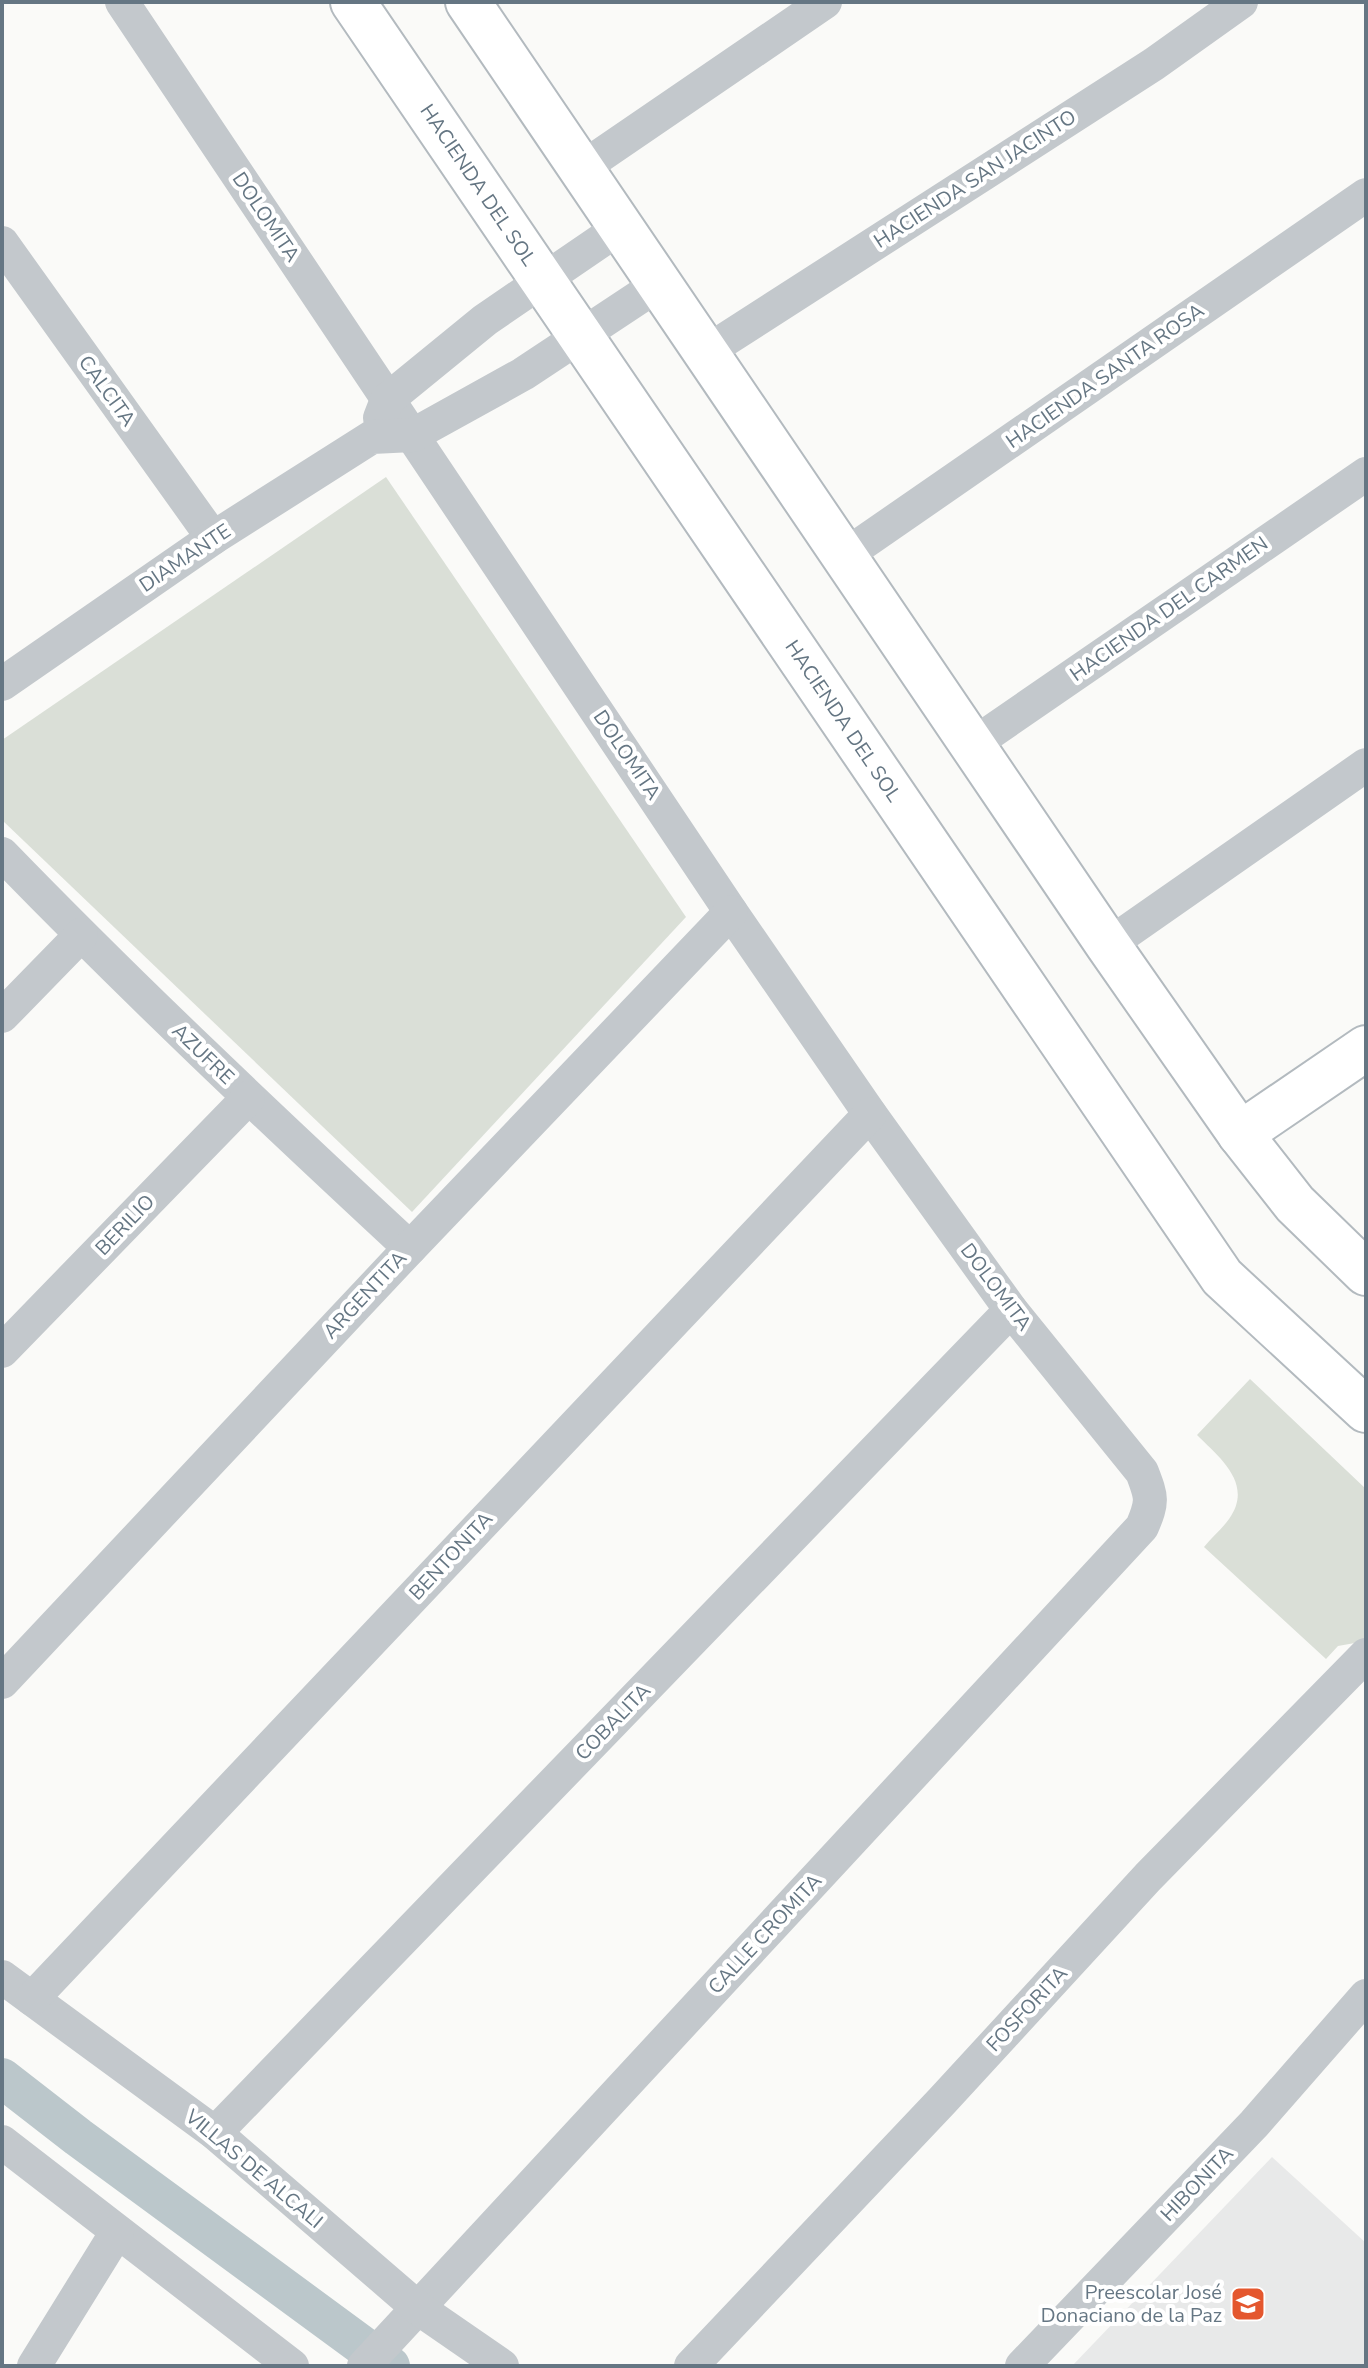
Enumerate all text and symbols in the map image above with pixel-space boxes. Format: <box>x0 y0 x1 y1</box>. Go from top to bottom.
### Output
street label: HACIENDA DEL SOL <box>414 99 542 271</box>
street label: HACIENDA SAN JACINTO <box>869 103 1081 255</box>
street label: DOLOMITA <box>226 167 306 268</box>
street label: HACIENDA SANTA ROSA <box>1000 297 1210 455</box>
street label: CALCITA <box>72 350 142 432</box>
street label: DIAMANTE <box>134 518 236 598</box>
street label: HACIENDA DEL CARMEN <box>1065 530 1273 688</box>
street label: HACIENDA DEL SOL <box>779 635 907 807</box>
street label: DOLOMITA <box>587 705 667 806</box>
street label: AZUFRE <box>166 1018 240 1090</box>
street label: BERILIO <box>89 1189 161 1261</box>
street label: DOLOMITA <box>954 1238 1038 1337</box>
street label: ARGENTITA <box>317 1245 413 1345</box>
street label: BENTONITA <box>403 1506 499 1606</box>
street label: COBALITA <box>569 1677 657 1766</box>
street label: CALLE CROMITA <box>702 1868 828 2000</box>
street label: FOSFORITA <box>980 1960 1074 2058</box>
street label: VILLAS DE ALCALI <box>179 2103 329 2235</box>
street label: HIBONITA <box>1155 2140 1240 2227</box>
place label: Preescolar José Donaciano de la Paz <box>1041 2279 1222 2329</box>
school or university icon: Preescolar José Donaciano de la Paz <box>1229 2285 1267 2323</box>

